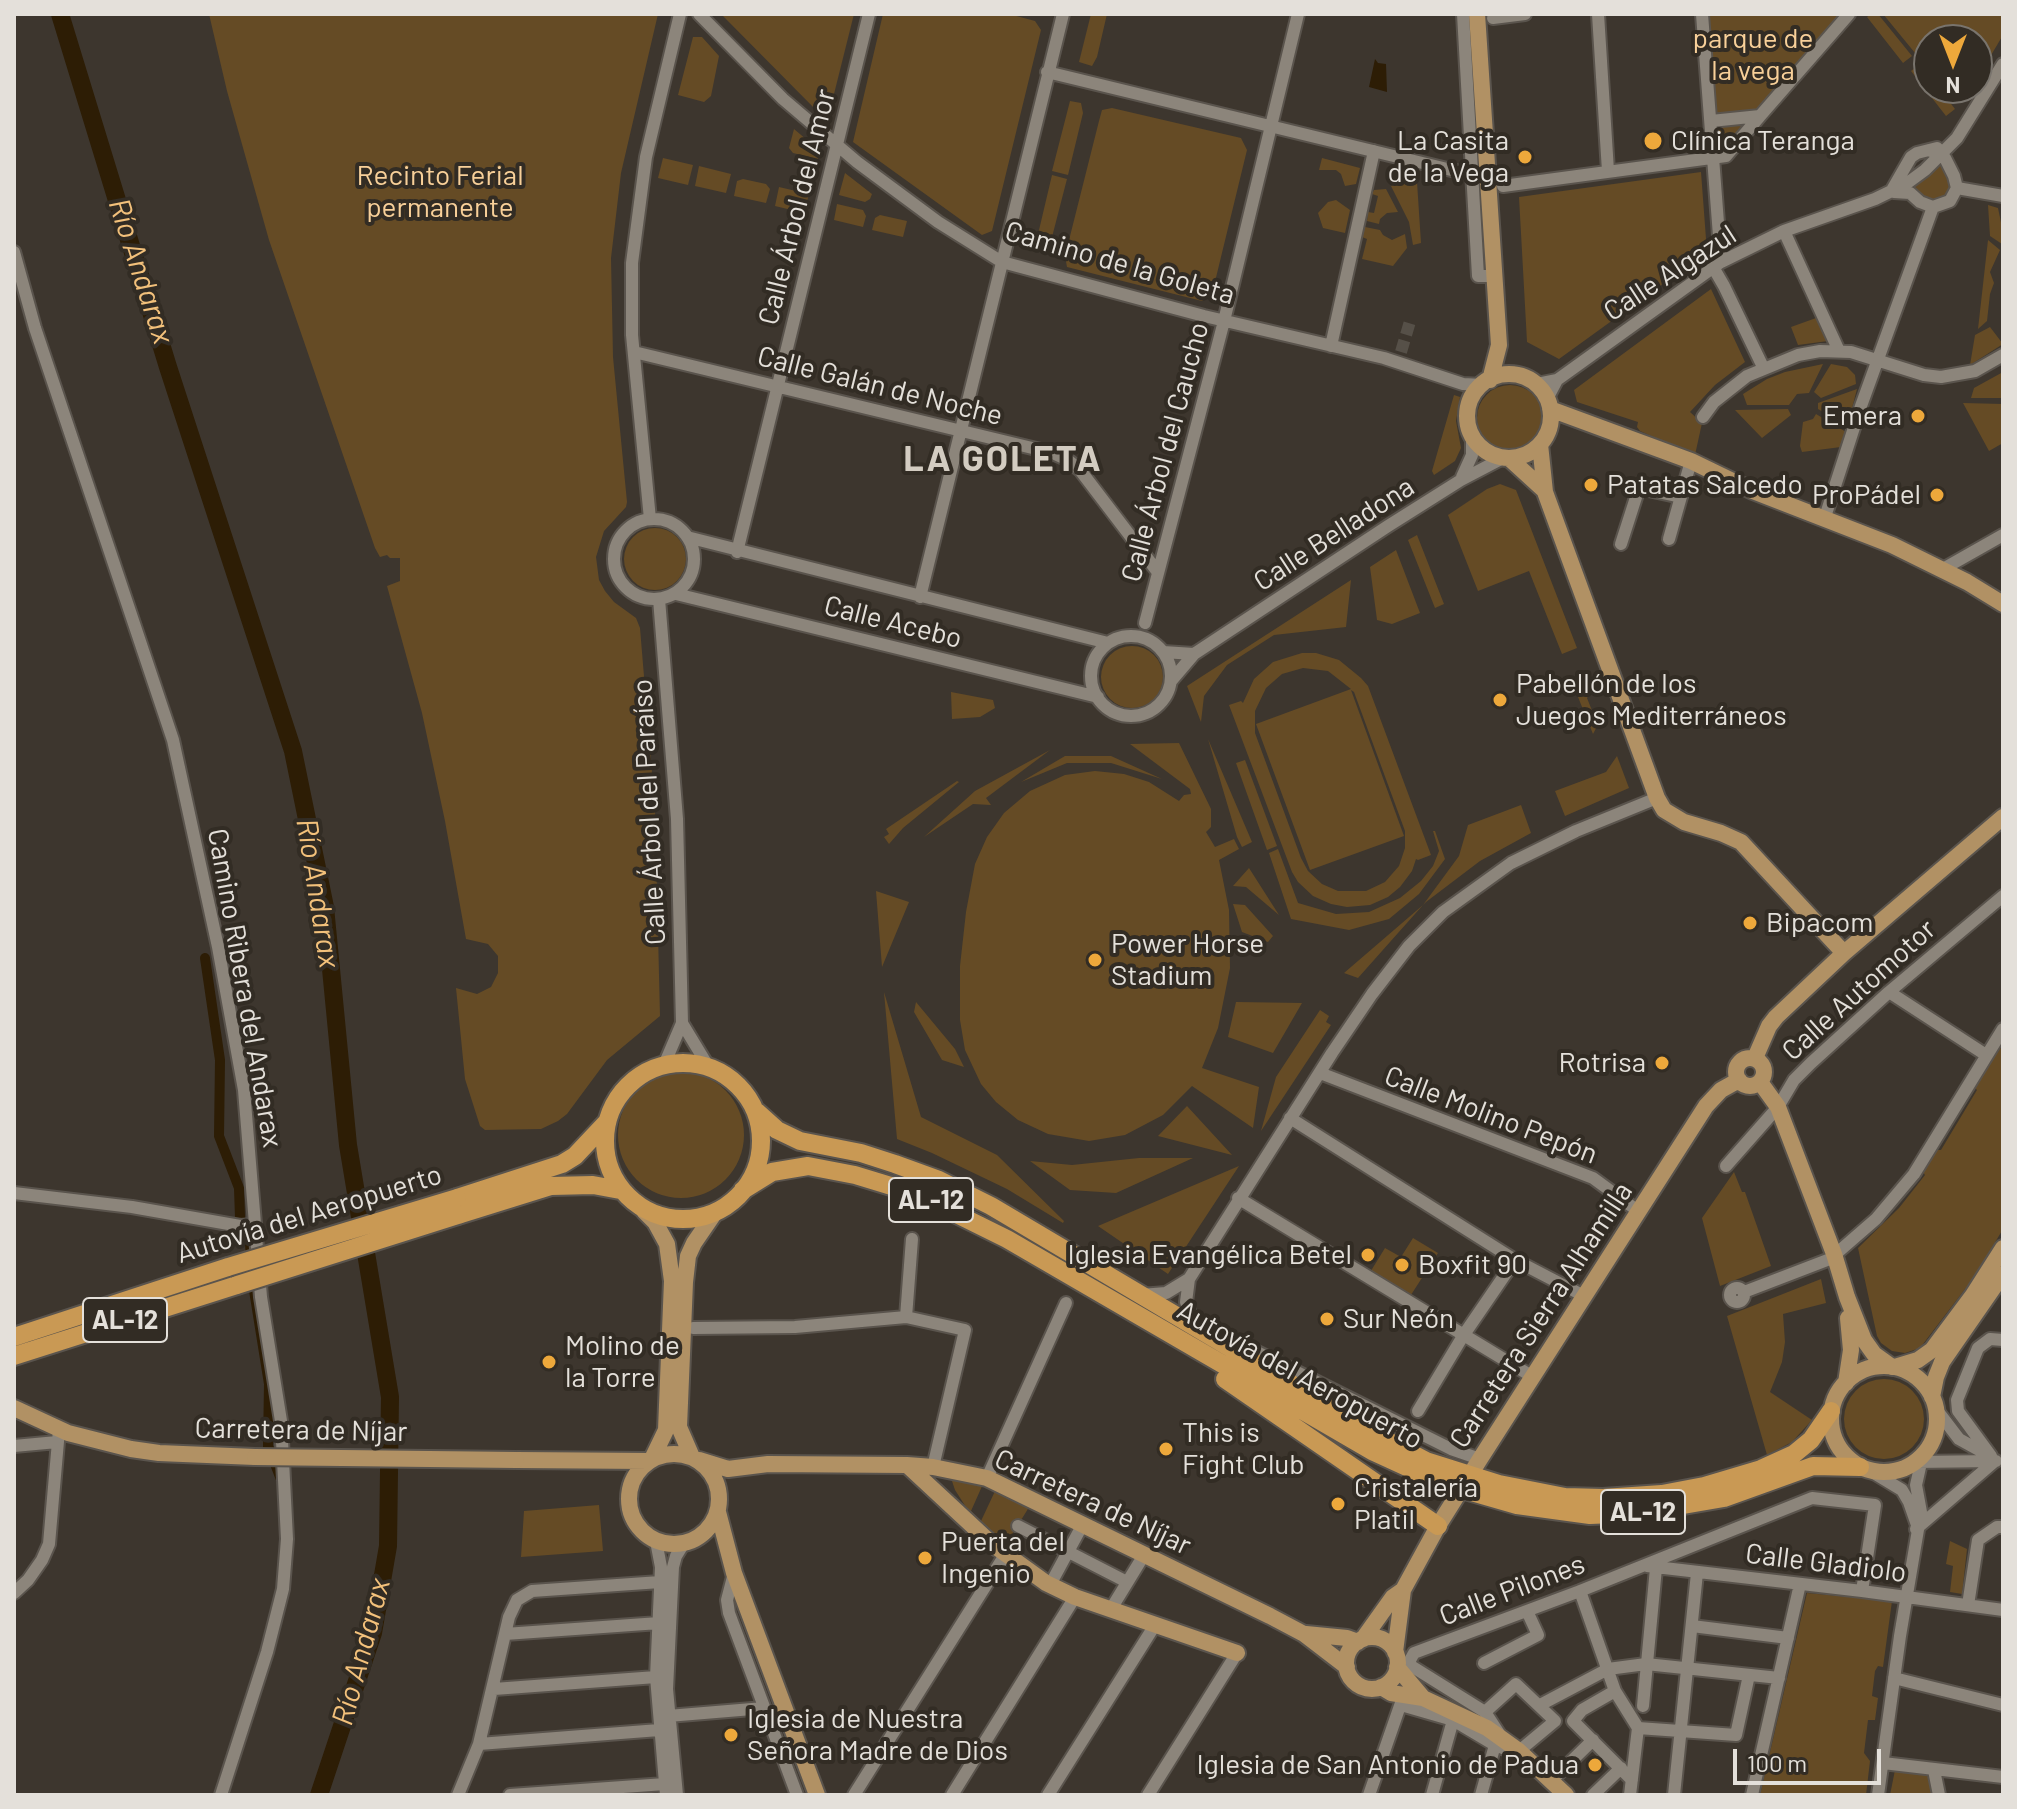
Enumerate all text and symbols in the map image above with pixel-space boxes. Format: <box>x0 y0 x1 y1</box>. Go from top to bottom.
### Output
park label: parque de la vega <box>1693 22 1813 88</box>
north arrow <box>1913 24 1993 104</box>
text: N <box>1946 73 1960 99</box>
street label: Calle Árbol del Amor <box>751 86 843 328</box>
place label: La Casita de la Vega <box>1388 124 1509 190</box>
place label: Clínica Teranga <box>1671 124 1855 158</box>
marker: Clínica Teranga <box>1642 130 1664 152</box>
marker: La Casita de la Vega <box>1516 148 1534 166</box>
park label: Recinto Ferial permanente <box>356 159 524 225</box>
water label: Río Andarax <box>101 194 181 348</box>
street label: Camino de la Goleta <box>1001 214 1239 312</box>
street label: Calle Algazul <box>1597 218 1743 328</box>
street label: Calle Árbol del Caucho <box>1114 319 1216 585</box>
street label: Calle Galán de Noche <box>754 339 1006 433</box>
place label: Emera <box>1823 399 1902 433</box>
marker: Emera <box>1909 407 1927 425</box>
district label: LA GOLETA <box>903 437 1103 481</box>
place label: Patatas Salcedo <box>1607 468 1803 502</box>
street label: Calle Belladona <box>1248 470 1420 598</box>
marker: Patatas Salcedo <box>1582 476 1600 494</box>
place label: ProPádel <box>1812 478 1921 512</box>
marker: ProPádel <box>1928 486 1946 504</box>
street label: Calle Acebo <box>821 589 965 655</box>
place label: Pabellón de los Juegos Mediterráneos <box>1516 667 1787 733</box>
street label: Calle Árbol del Paraíso <box>625 678 673 946</box>
marker: Pabellón de los Juegos Mediterráneos <box>1491 691 1509 709</box>
water label: Río Andarax <box>288 816 348 970</box>
street label: Camino Ribera del Andarax <box>200 826 290 1150</box>
place label: Bipacom <box>1766 906 1873 940</box>
street label: Calle Automotor <box>1775 912 1943 1068</box>
marker: Bipacom <box>1741 914 1759 932</box>
place label: Power Horse Stadium <box>1111 927 1264 993</box>
marker: Power Horse Stadium <box>1086 951 1104 969</box>
place label: Rotrisa <box>1559 1046 1646 1080</box>
marker: Rotrisa <box>1653 1054 1671 1072</box>
street label: Calle Molino Pepón <box>1380 1059 1602 1171</box>
street label: Autovía del Aeropuerto <box>172 1158 446 1270</box>
street label: Carretera Sierra Alhamilla <box>1443 1176 1639 1454</box>
road number: AL-12 <box>889 1178 973 1222</box>
place label: Iglesia Evangélica Betel <box>1067 1238 1352 1272</box>
marker: Iglesia Evangélica Betel <box>1359 1246 1377 1264</box>
place label: Boxfit 90 <box>1418 1248 1527 1282</box>
marker: Boxfit 90 <box>1393 1256 1411 1274</box>
street label: Autovía del Aeropuerto <box>1171 1293 1429 1457</box>
road number: AL-12 <box>83 1298 167 1342</box>
place label: Sur Neón <box>1343 1302 1454 1336</box>
marker: Sur Neón <box>1318 1310 1336 1328</box>
place label: Molino de la Torre <box>565 1329 680 1395</box>
marker: Molino de la Torre <box>540 1353 558 1371</box>
street label: Carretera de Níjar <box>194 1411 408 1449</box>
place label: This is Fight Club <box>1182 1416 1305 1482</box>
marker: This is Fight Club <box>1157 1440 1175 1458</box>
street label: Carretera de Níjar <box>989 1442 1197 1562</box>
place label: Cristalería Platil <box>1354 1471 1478 1537</box>
road number: AL-12 <box>1601 1490 1685 1534</box>
marker: Cristalería Platil <box>1329 1495 1347 1513</box>
place label: Puerta del Ingenio <box>941 1525 1065 1591</box>
street label: Calle Gladiolo <box>1744 1536 1908 1590</box>
street label: Calle Pilones <box>1435 1547 1589 1633</box>
marker: Puerta del Ingenio <box>916 1549 934 1567</box>
water label: Río Andarax <box>324 1575 398 1729</box>
place label: Iglesia de Nuestra Señora Madre de Dios <box>747 1702 1008 1768</box>
marker: Iglesia de Nuestra Señora Madre de Dios <box>722 1726 740 1744</box>
scale bar <box>1737 1733 1885 1783</box>
place label: Iglesia de San Antonio de Padua <box>1197 1748 1579 1782</box>
text: 100 m <box>1747 1748 1807 1777</box>
marker: Iglesia de San Antonio de Padua <box>1586 1756 1604 1774</box>

